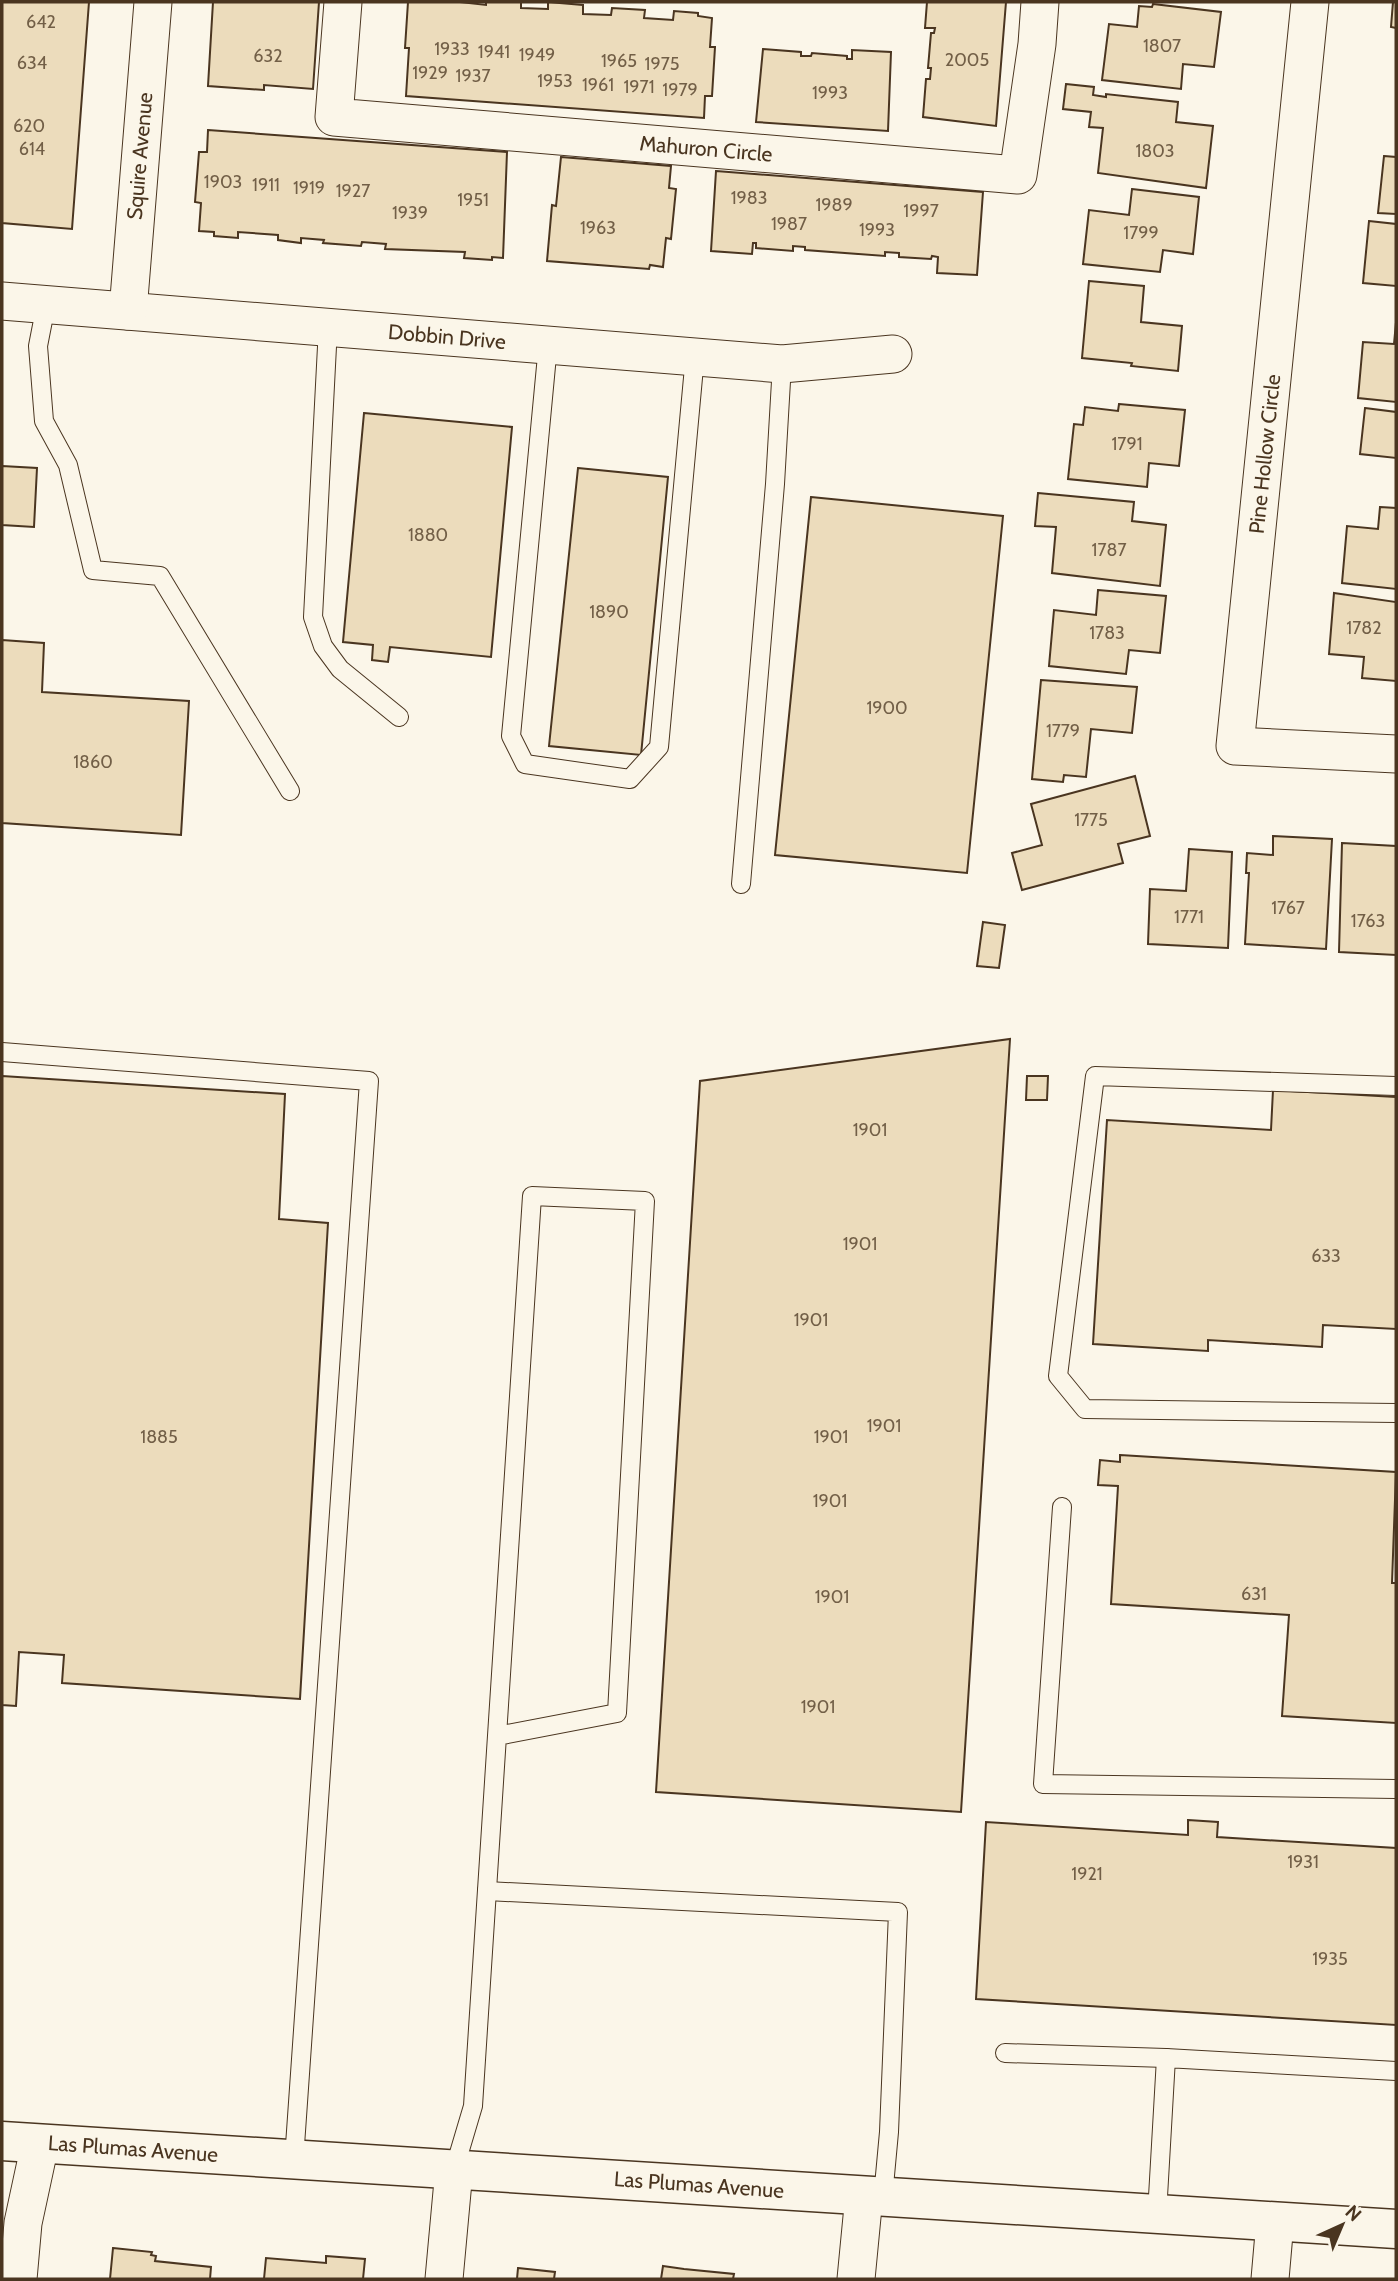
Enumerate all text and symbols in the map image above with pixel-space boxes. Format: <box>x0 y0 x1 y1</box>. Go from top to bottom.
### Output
house number: 642 <box>26 11 56 33</box>
house number: 1807 <box>1143 35 1181 57</box>
house number: 1933 <box>434 38 470 60</box>
house number: 1941 <box>478 41 510 63</box>
house number: 1949 <box>519 44 555 66</box>
house number: 632 <box>253 45 283 67</box>
house number: 2005 <box>945 49 989 71</box>
house number: 1965 <box>601 50 637 72</box>
house number: 634 <box>17 52 47 74</box>
house number: 1975 <box>645 53 679 75</box>
house number: 1929 <box>412 62 448 84</box>
house number: 1937 <box>456 65 490 87</box>
house number: 1953 <box>537 70 573 92</box>
house number: 1961 <box>582 74 614 96</box>
house number: 1971 <box>623 76 655 98</box>
house number: 1979 <box>662 79 698 101</box>
house number: 1993 <box>812 82 848 104</box>
street label: Squire Avenue <box>121 91 158 221</box>
house number: 620 <box>13 115 45 137</box>
street label: Mahuron Circle <box>639 130 774 167</box>
house number: 614 <box>19 138 45 160</box>
house number: 1803 <box>1135 140 1175 162</box>
house number: 1903 <box>204 171 242 193</box>
house number: 1911 <box>252 174 280 196</box>
house number: 1919 <box>293 177 325 199</box>
house number: 1927 <box>336 180 370 202</box>
house number: 1983 <box>731 187 767 209</box>
house number: 1951 <box>457 189 489 211</box>
house number: 1989 <box>815 194 853 216</box>
house number: 1997 <box>903 200 939 222</box>
house number: 1939 <box>392 202 428 224</box>
house number: 1987 <box>771 213 807 235</box>
house number: 1963 <box>580 217 616 239</box>
house number: 1993 <box>859 219 895 241</box>
house number: 1799 <box>1123 222 1159 244</box>
street label: Dobbin Drive <box>387 319 507 354</box>
street label: Pine Hollow Circle <box>1244 373 1285 535</box>
house number: 1791 <box>1111 433 1143 455</box>
house number: 1880 <box>408 524 448 546</box>
house number: 1787 <box>1092 539 1126 561</box>
house number: 1890 <box>589 601 629 623</box>
house number: 1782 <box>1346 617 1382 639</box>
house number: 1783 <box>1089 622 1125 644</box>
house number: 1900 <box>866 697 908 719</box>
house number: 1779 <box>1046 720 1080 742</box>
house number: 1860 <box>73 751 113 773</box>
house number: 1775 <box>1074 809 1108 831</box>
house number: 1767 <box>1271 897 1305 919</box>
house number: 1771 <box>1174 906 1204 928</box>
house number: 1763 <box>1351 910 1385 932</box>
house number: 1901 <box>853 1119 887 1141</box>
house number: 1901 <box>843 1233 877 1255</box>
house number: 633 <box>1311 1245 1341 1267</box>
house number: 1901 <box>794 1309 828 1331</box>
house number: 1901 <box>867 1415 901 1437</box>
house number: 1885 <box>140 1426 178 1448</box>
house number: 1901 <box>814 1426 848 1448</box>
house number: 1901 <box>813 1490 847 1512</box>
house number: 631 <box>1241 1583 1267 1605</box>
house number: 1901 <box>815 1586 849 1608</box>
house number: 1901 <box>801 1696 835 1718</box>
house number: 1931 <box>1287 1851 1319 1873</box>
house number: 1921 <box>1071 1863 1103 1885</box>
house number: 1935 <box>1312 1948 1348 1970</box>
street label: Las Plumas Avenue <box>47 2130 219 2167</box>
street label: Las Plumas Avenue <box>613 2166 785 2203</box>
north arrow <box>1307 2190 1377 2260</box>
text: N <box>1341 2200 1366 2226</box>

